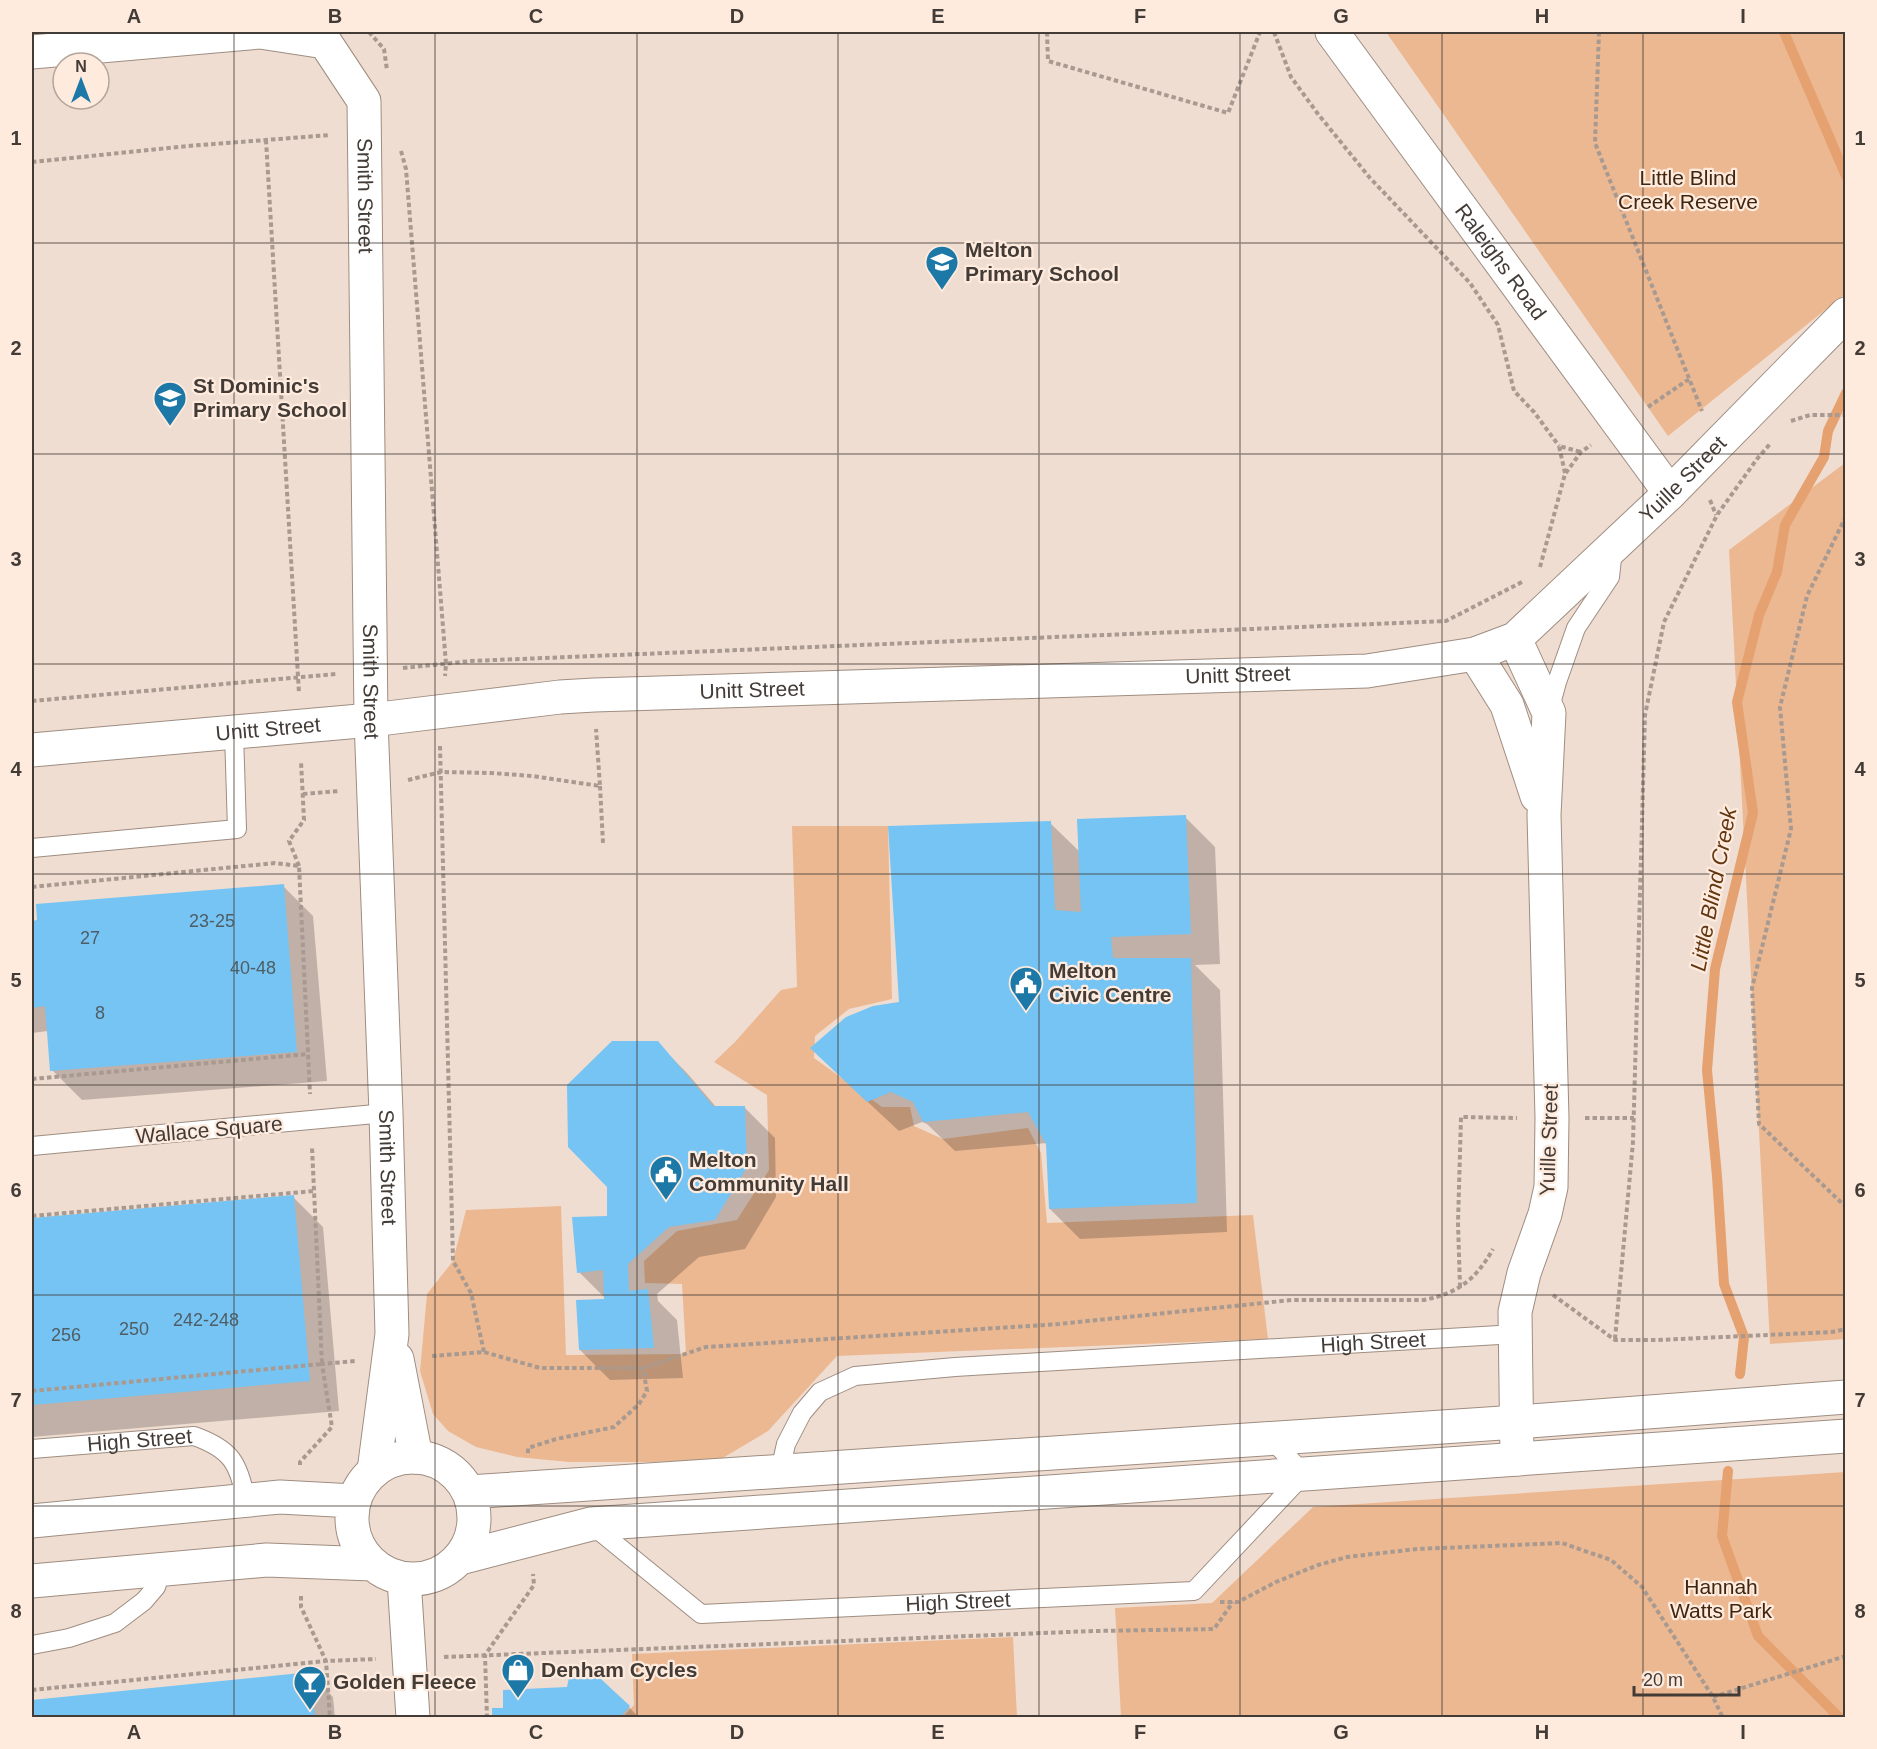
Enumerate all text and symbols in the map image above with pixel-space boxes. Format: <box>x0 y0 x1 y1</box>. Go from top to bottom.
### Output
text: A <box>127 5 141 27</box>
text: B <box>328 5 342 27</box>
text: C <box>529 5 543 27</box>
text: D <box>730 5 744 27</box>
text: E <box>931 5 945 27</box>
text: F <box>1134 5 1146 27</box>
text: G <box>1333 5 1349 27</box>
text: H <box>1535 5 1549 27</box>
text: I <box>1740 5 1746 27</box>
north arrow <box>51 51 111 111</box>
text: N <box>75 58 87 75</box>
text: 1 <box>10 127 22 149</box>
text: 1 <box>1854 127 1866 149</box>
street label: Smith Street <box>353 138 378 254</box>
park label: Little Blind Creek Reserve <box>1618 166 1758 213</box>
street label: Raleighs Road <box>1451 199 1551 324</box>
place label: Melton Primary School <box>965 238 1119 285</box>
school or university icon: Melton Primary School <box>924 244 960 291</box>
text: 2 <box>10 337 22 359</box>
text: 2 <box>1854 337 1866 359</box>
place label: St Dominic's Primary School <box>193 374 347 421</box>
school or university icon: St Dominic's Primary School <box>152 380 188 427</box>
street label: Yuille Street <box>1635 431 1731 527</box>
text: 3 <box>10 548 22 570</box>
text: 3 <box>1854 548 1866 570</box>
street label: Smith Street <box>359 624 384 740</box>
street label: Unitt Street <box>1185 661 1291 688</box>
street label: Unitt Street <box>699 676 805 703</box>
street label: Unitt Street <box>215 713 322 745</box>
text: 4 <box>10 758 22 780</box>
text: 4 <box>1854 758 1866 780</box>
water label: Little Blind Creek <box>1685 804 1742 973</box>
house number: 23-25 <box>189 911 235 931</box>
house number: 27 <box>80 928 100 948</box>
house number: 40-48 <box>230 958 276 978</box>
place label: Melton Civic Centre <box>1049 959 1172 1006</box>
public building icon: Melton Civic Centre <box>1008 965 1044 1012</box>
text: 5 <box>10 969 22 991</box>
text: 5 <box>1854 969 1866 991</box>
house number: 8 <box>95 1003 105 1023</box>
street label: Yuille Street <box>1535 1083 1562 1196</box>
street label: Smith Street <box>375 1109 401 1226</box>
street label: Wallace Square <box>135 1112 283 1147</box>
place label: Melton Community Hall <box>689 1148 849 1195</box>
public building icon: Melton Community Hall <box>648 1154 684 1201</box>
text: 6 <box>10 1179 22 1201</box>
text: 6 <box>1854 1179 1866 1201</box>
house number: 242-248 <box>173 1310 239 1330</box>
house number: 250 <box>119 1319 149 1339</box>
house number: 256 <box>51 1325 81 1345</box>
street label: High Street <box>1320 1327 1426 1356</box>
text: 7 <box>10 1389 22 1411</box>
text: 7 <box>1854 1389 1866 1411</box>
street label: High Street <box>86 1424 193 1456</box>
park label: Hannah Watts Park <box>1670 1575 1772 1622</box>
street label: High Street <box>905 1588 1011 1615</box>
text: 8 <box>10 1600 22 1622</box>
text: 8 <box>1854 1600 1866 1622</box>
shop icon: Denham Cycles <box>500 1652 536 1699</box>
place label: Denham Cycles <box>541 1658 697 1681</box>
scale bar <box>1634 1659 1739 1697</box>
bar icon: Golden Fleece <box>292 1664 328 1711</box>
place label: Golden Fleece <box>333 1670 477 1693</box>
text: 20 m <box>1643 1670 1683 1690</box>
text: A <box>127 1721 141 1743</box>
text: B <box>328 1721 342 1743</box>
text: C <box>529 1721 543 1743</box>
text: D <box>730 1721 744 1743</box>
text: E <box>931 1721 945 1743</box>
text: F <box>1134 1721 1146 1743</box>
text: G <box>1333 1721 1349 1743</box>
text: H <box>1535 1721 1549 1743</box>
text: I <box>1740 1721 1746 1743</box>

